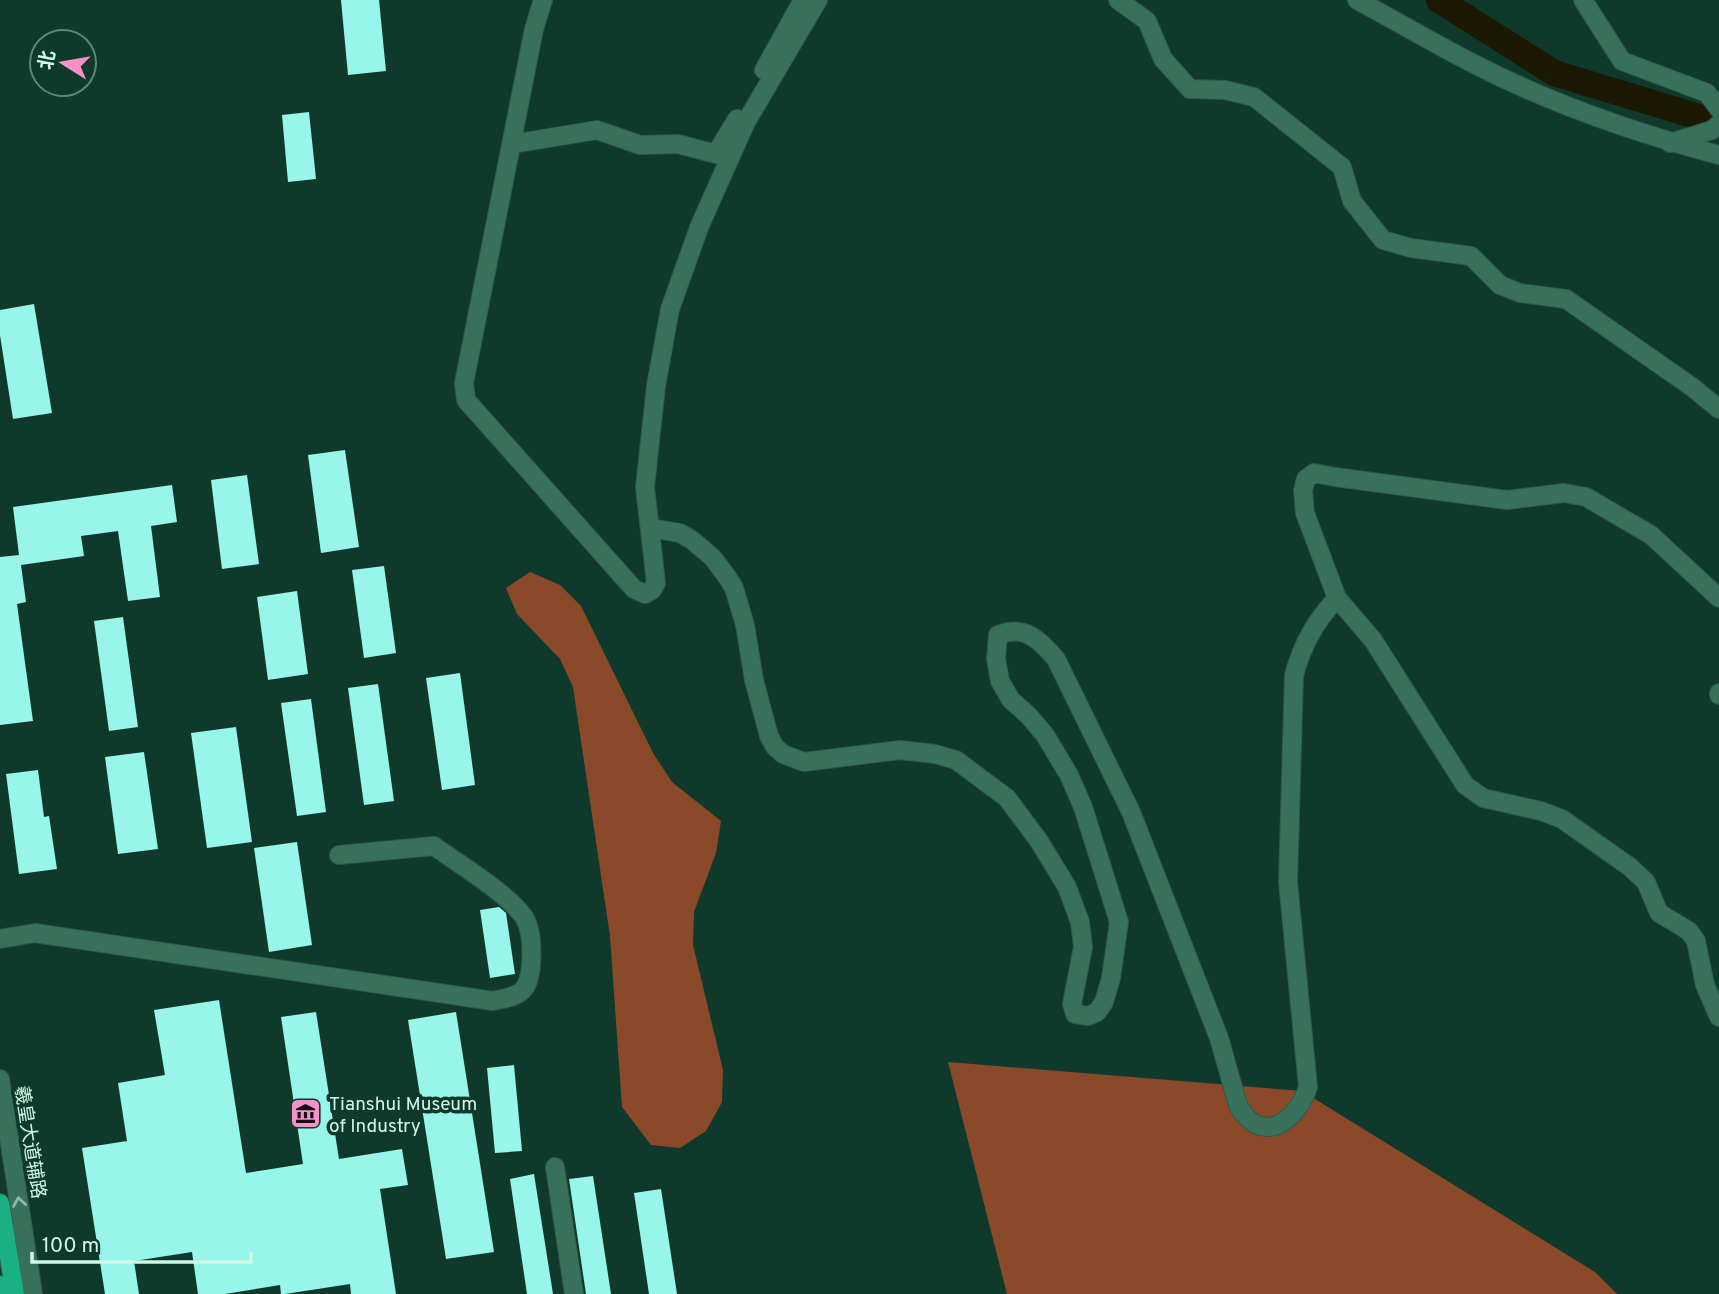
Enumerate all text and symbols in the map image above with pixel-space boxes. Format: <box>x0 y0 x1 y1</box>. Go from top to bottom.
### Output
north arrow <box>28 28 98 98</box>
text: 北 <box>35 49 62 72</box>
street label: 羲皇大道辅路 <box>8 1084 50 1200</box>
place label: Tianshui Museum of Industry <box>329 1093 477 1139</box>
museum icon: Tianshui Museum of Industry <box>289 1097 323 1131</box>
one-way arrow <box>12 1196 27 1208</box>
scale bar <box>32 1220 250 1264</box>
text: 100 m <box>42 1233 99 1260</box>

